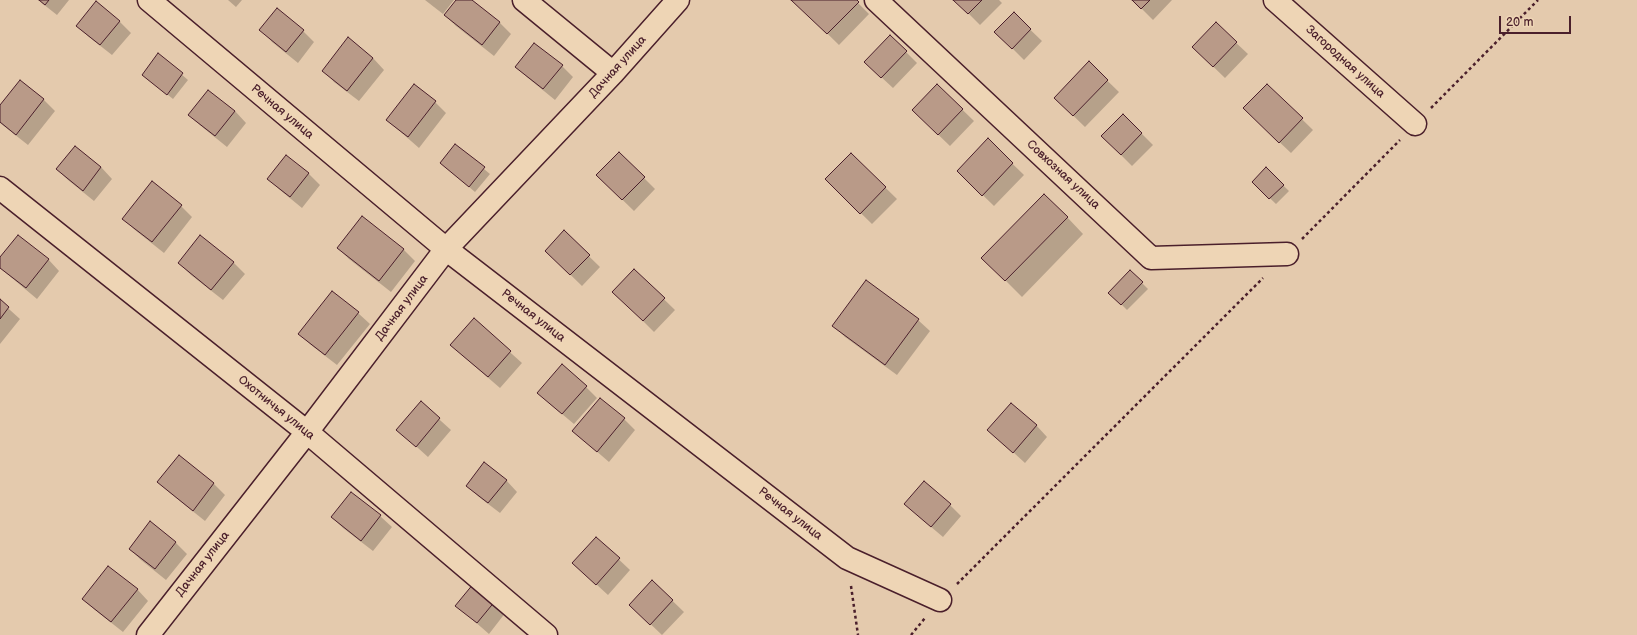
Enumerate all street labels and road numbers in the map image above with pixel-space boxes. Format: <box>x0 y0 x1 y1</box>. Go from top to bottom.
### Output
street label: Загородная улица <box>1302 23 1388 101</box>
street label: Дачная улица <box>586 33 650 101</box>
street label: Речная улица <box>248 82 316 142</box>
street label: Совхозная улица <box>1023 137 1103 213</box>
street label: Дачная улица <box>373 272 431 344</box>
street label: Речная улица <box>498 286 568 346</box>
street label: Охотничья улица <box>235 373 317 443</box>
street label: Речная улица <box>755 484 825 544</box>
street label: Дачная улица <box>173 529 233 599</box>

